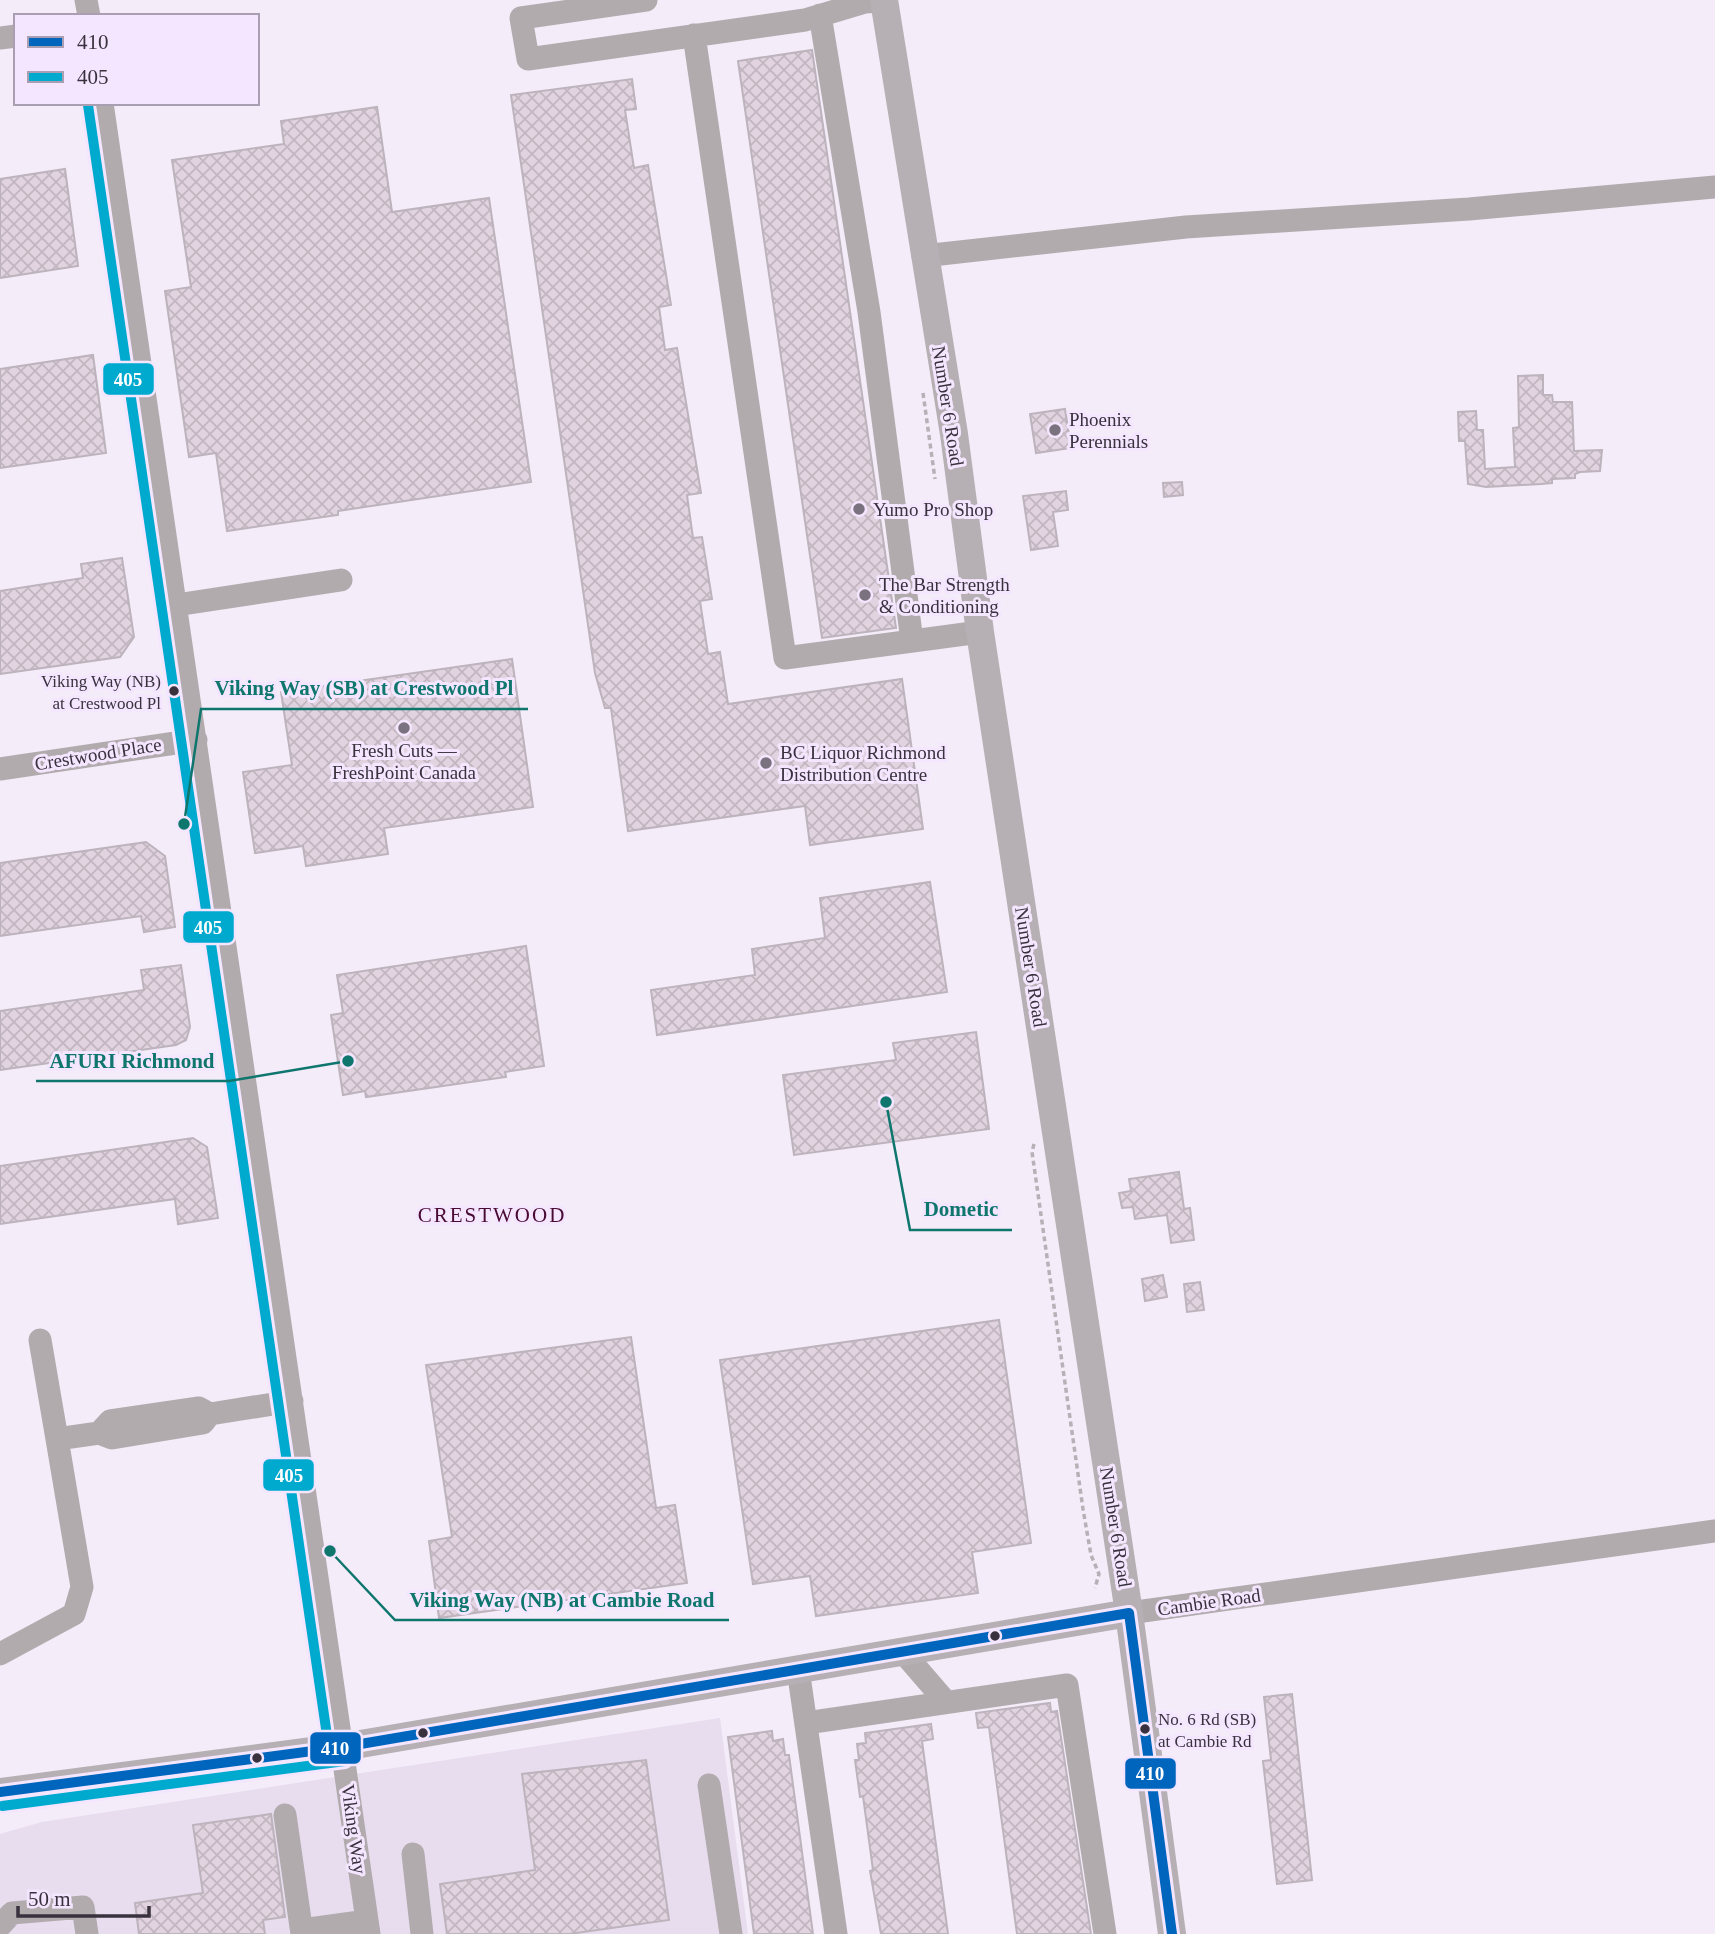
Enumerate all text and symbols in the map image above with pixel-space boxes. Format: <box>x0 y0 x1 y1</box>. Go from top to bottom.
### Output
legend <box>14 14 259 105</box>
text: 410 <box>77 30 109 54</box>
text: 405 <box>77 65 109 89</box>
street label: Number 6 Road <box>928 344 968 468</box>
line badge: 405 <box>102 362 155 396</box>
text: 405 <box>114 369 142 390</box>
place label: Phoenix Perennials <box>1069 409 1148 452</box>
marker: Phoenix Perennials <box>1047 422 1063 438</box>
place label: Yumo Pro Shop <box>873 499 993 520</box>
marker: Yumo Pro Shop <box>851 501 867 517</box>
place label: The Bar Strength & Conditioning <box>879 574 1010 617</box>
marker: The Bar Strength & Conditioning <box>857 587 873 603</box>
callout: Viking Way (SB) at Crestwood Pl <box>201 667 528 709</box>
place label: Viking Way (NB) at Crestwood Pl <box>41 672 161 713</box>
text: Viking Way (SB) at Crestwood Pl <box>215 676 514 700</box>
marker: Viking Way (NB) at Crestwood Pl <box>167 684 181 698</box>
marker: Fresh Cuts — FreshPoint Canada <box>396 720 412 736</box>
street label: Crestwood Place <box>33 734 163 774</box>
place label: Fresh Cuts — FreshPoint Canada <box>332 740 477 783</box>
place label: BC Liquor Richmond Distribution Centre <box>780 742 946 785</box>
marker: BC Liquor Richmond Distribution Centre <box>758 755 774 771</box>
street label: Number 6 Road <box>1011 905 1051 1029</box>
line badge: 405 <box>182 910 235 944</box>
text: 405 <box>194 917 222 938</box>
callout: AFURI Richmond <box>36 1039 229 1081</box>
text: AFURI Richmond <box>49 1049 215 1073</box>
callout: Dometic <box>910 1188 1012 1230</box>
text: Dometic <box>924 1197 998 1221</box>
district label: CRESTWOOD <box>418 1203 566 1227</box>
line badge: 405 <box>262 1458 315 1492</box>
text: 405 <box>275 1465 303 1486</box>
street label: Number 6 Road <box>1096 1465 1136 1589</box>
callout: Viking Way (NB) at Cambie Road <box>395 1578 729 1620</box>
street label: Cambie Road <box>1156 1584 1262 1620</box>
text: Viking Way (NB) at Cambie Road <box>409 1588 715 1612</box>
unlabelled marker <box>988 1629 1002 1643</box>
place label: No. 6 Rd (SB) at Cambie Rd <box>1158 1710 1256 1751</box>
marker: No. 6 Rd (SB) at Cambie Rd <box>1138 1722 1152 1736</box>
unlabelled marker <box>416 1726 430 1740</box>
line badge: 410 <box>309 1731 362 1765</box>
text: 410 <box>321 1738 349 1759</box>
unlabelled marker <box>250 1751 264 1765</box>
line badge: 410 <box>1124 1757 1177 1790</box>
text: 410 <box>1136 1763 1164 1784</box>
street label: Viking Way <box>337 1783 371 1876</box>
scale bar <box>18 1874 149 1918</box>
text: 50 m <box>28 1887 71 1911</box>

